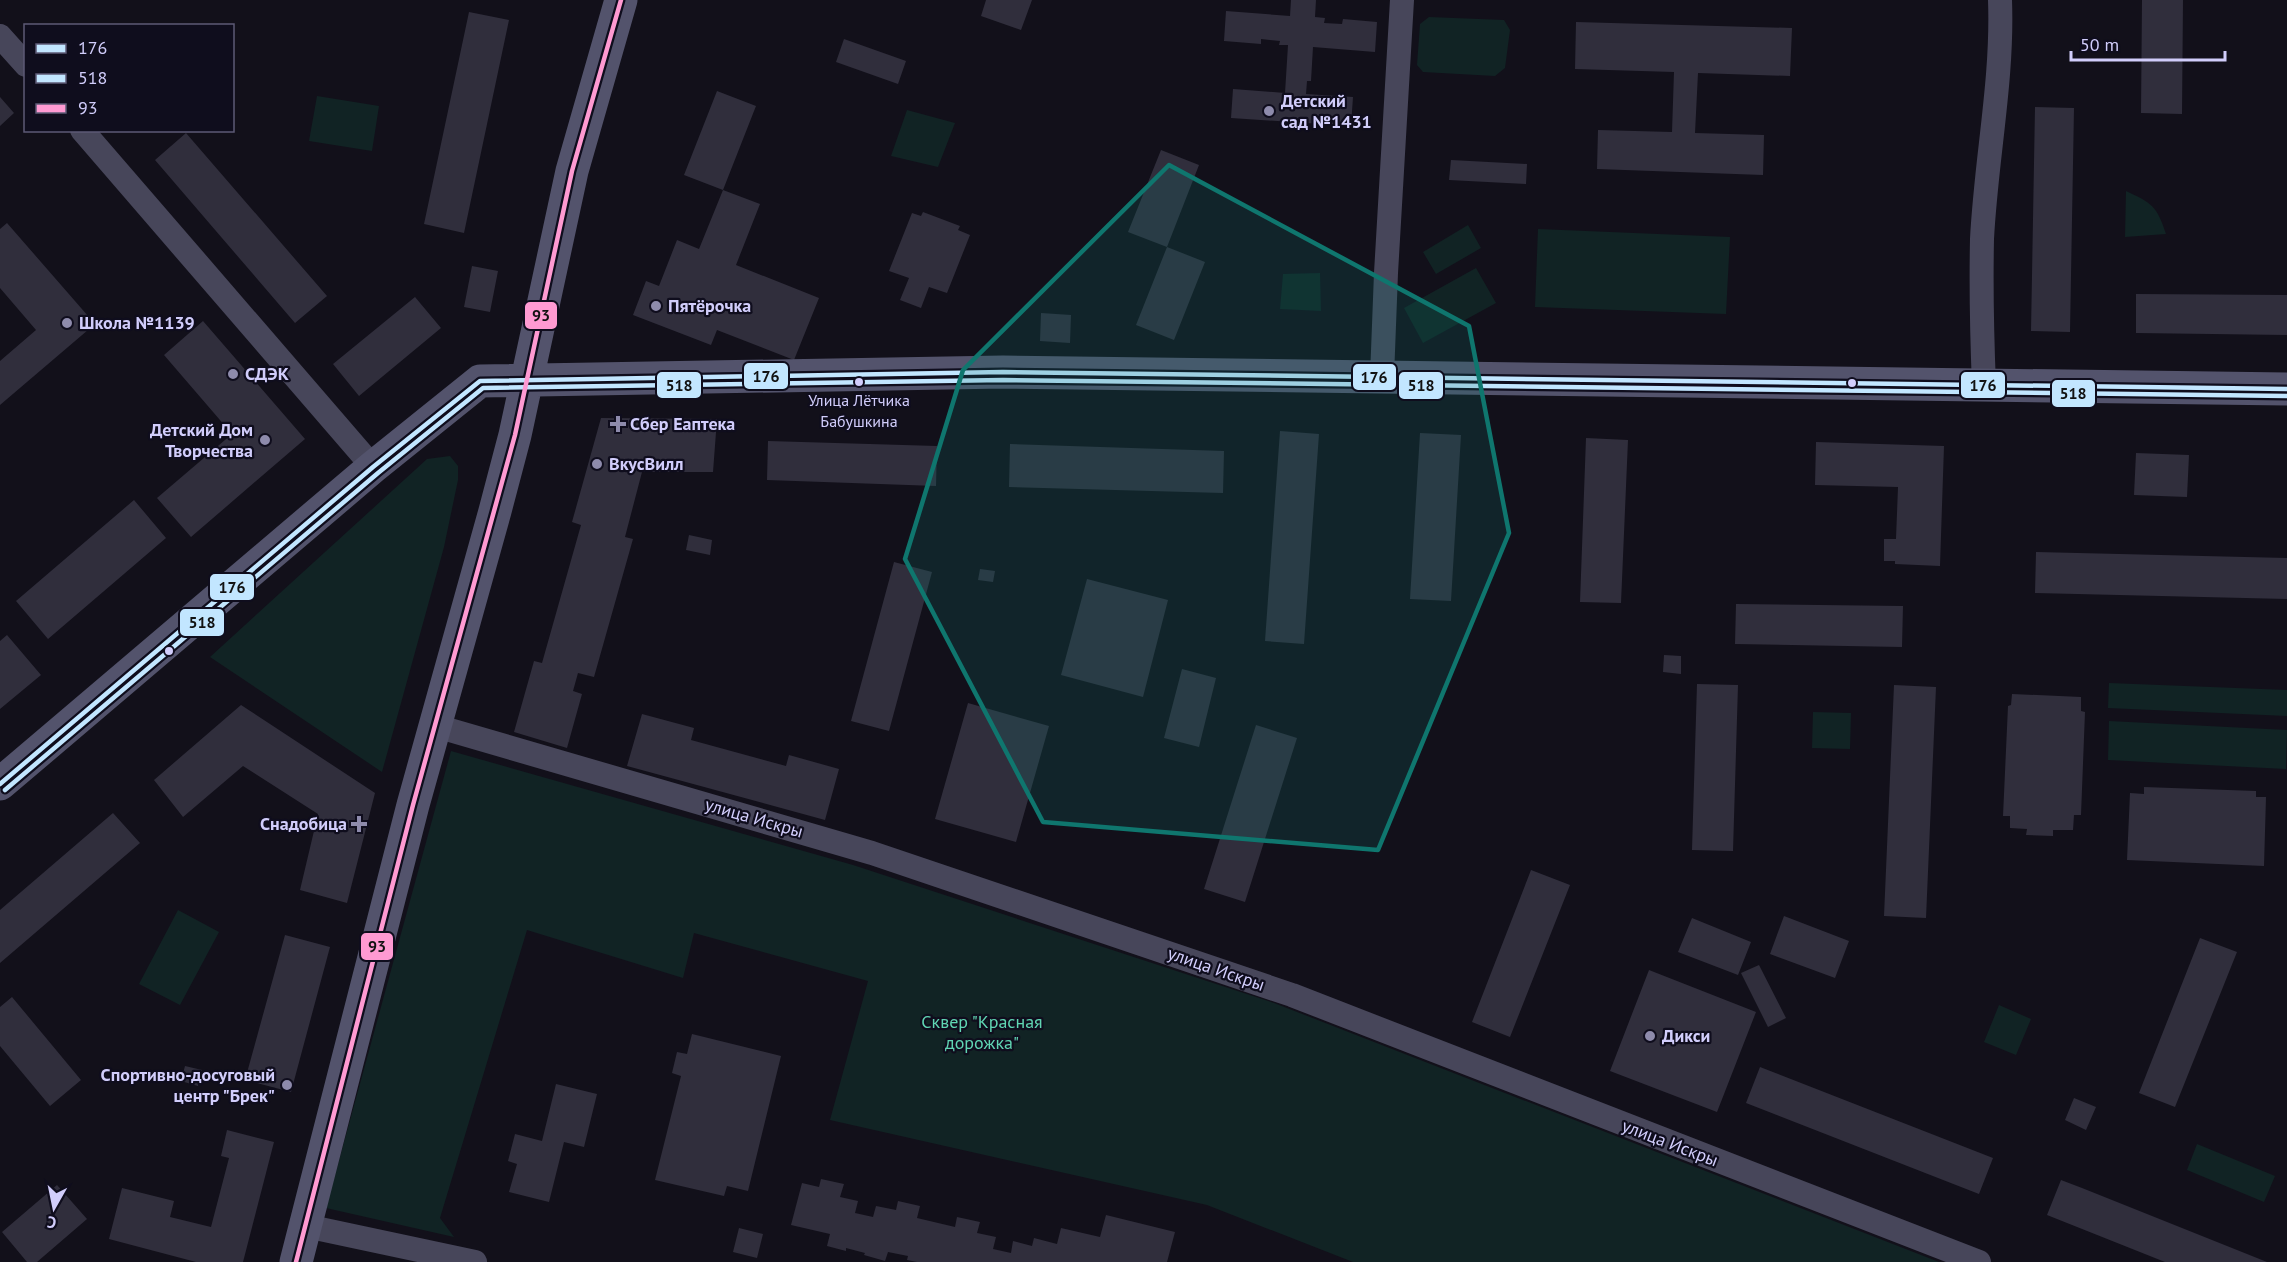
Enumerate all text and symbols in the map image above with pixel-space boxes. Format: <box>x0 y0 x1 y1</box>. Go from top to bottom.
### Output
legend <box>24 24 234 132</box>
scale bar <box>2071 24 2226 62</box>
text: 50 m <box>2080 33 2119 56</box>
text: 176 <box>78 36 107 59</box>
text: 518 <box>78 66 107 89</box>
place label: Детский сад №1431 <box>1281 89 1372 133</box>
text: 93 <box>78 96 98 119</box>
marker: Детский сад №1431 <box>1262 104 1276 118</box>
place label: Пятёрочка <box>668 294 751 317</box>
marker: Пятёрочка <box>649 299 663 313</box>
line badge: 93 <box>524 301 558 330</box>
text: 93 <box>532 305 550 325</box>
place label: Школа №1139 <box>79 311 195 334</box>
marker: Школа №1139 <box>60 316 74 330</box>
place label: СДЭК <box>245 362 289 385</box>
line badge: 176 <box>743 362 789 390</box>
line badge: 176 <box>1352 363 1397 391</box>
text: 176 <box>752 366 780 386</box>
marker: СДЭК <box>226 367 240 381</box>
text: 176 <box>1360 367 1388 387</box>
line badge: 518 <box>656 371 702 399</box>
line badge: 518 <box>1398 371 1444 400</box>
line badge: 176 <box>1960 371 2006 399</box>
text: 518 <box>665 375 693 395</box>
text: 518 <box>1407 375 1435 395</box>
text: 176 <box>1969 375 1997 395</box>
marker: Улица Лётчика Бабушкина <box>853 376 865 388</box>
unlabelled marker <box>1846 377 1858 389</box>
line badge: 518 <box>2051 379 2096 408</box>
text: 518 <box>2059 383 2087 403</box>
place label: Улица Лётчика Бабушкина <box>808 390 910 431</box>
place label: Сбер Еаптека <box>630 412 735 435</box>
marker: Сбер Еаптека <box>611 417 625 431</box>
place label: Детский Дом Творчества <box>150 418 253 462</box>
marker: Детский Дом Творчества <box>258 433 272 447</box>
place label: ВкусВилл <box>609 452 683 475</box>
marker: ВкусВилл <box>590 457 604 471</box>
line badge: 176 <box>209 573 255 601</box>
text: 176 <box>218 577 246 597</box>
line badge: 518 <box>179 608 225 637</box>
text: 518 <box>188 612 216 632</box>
unlabelled marker <box>163 645 175 657</box>
street label: улица Искры <box>702 793 806 843</box>
place label: Снадобица <box>260 812 347 835</box>
marker: Снадобица <box>352 817 366 831</box>
line badge: 93 <box>360 932 394 961</box>
text: 93 <box>368 936 386 956</box>
street label: улица Искры <box>1165 941 1268 996</box>
park label: Сквер "Красная дорожка" <box>921 1010 1043 1054</box>
place label: Дикси <box>1662 1024 1710 1047</box>
marker: Дикси <box>1643 1029 1657 1043</box>
place label: Спортивно-досуговый центр "Брек" <box>101 1063 275 1107</box>
marker: Спортивно-досуговый центр "Брек" <box>280 1078 294 1092</box>
street label: улица Искры <box>1619 1114 1722 1171</box>
north arrow <box>24 1178 84 1238</box>
text: С <box>46 1212 58 1233</box>

